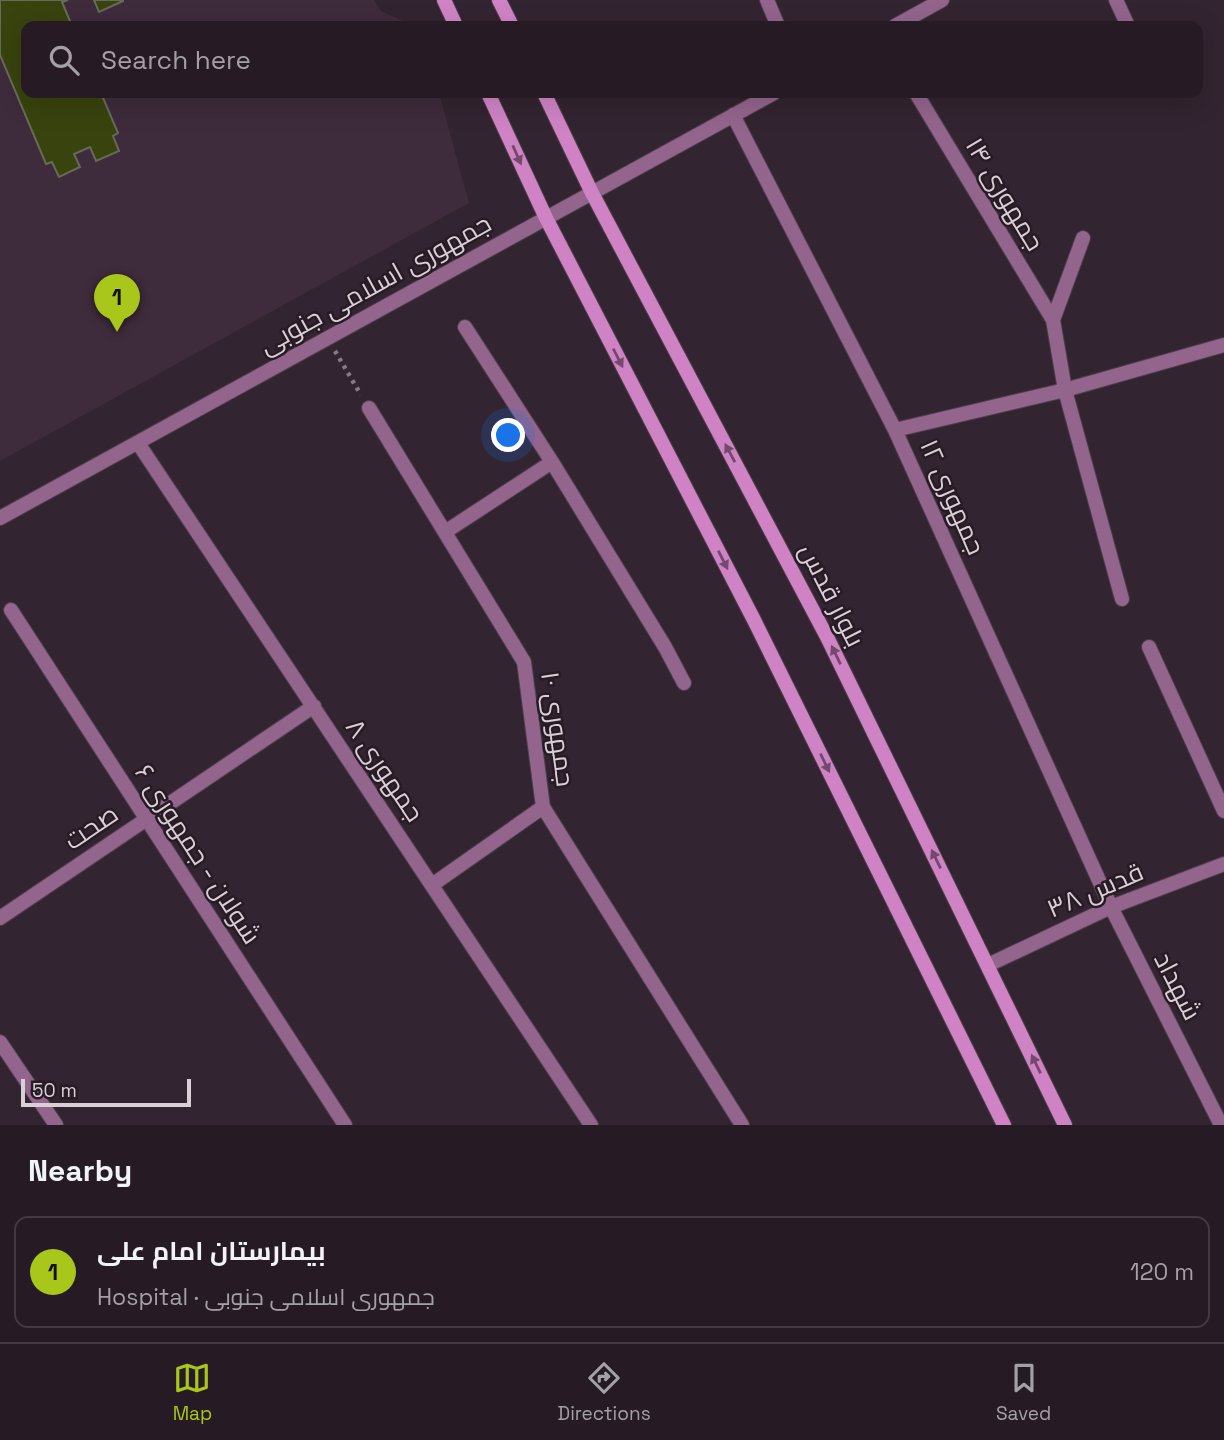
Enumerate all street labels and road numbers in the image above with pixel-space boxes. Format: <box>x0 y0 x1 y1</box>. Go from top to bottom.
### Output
street label: جمهوری ۱۴ <box>958 131 1052 257</box>
street label: جمهوری اسلامی جنوبی <box>253 206 497 362</box>
street label: جمهوری ۱۲ <box>913 434 993 560</box>
street label: بلوار قدس <box>792 538 872 652</box>
street label: جمهوری ۱۰ <box>533 669 583 789</box>
street label: جمهوری ۸ <box>338 712 432 828</box>
street label: شولان - جمهوری ۶ <box>127 758 269 950</box>
street label: صحت <box>57 797 125 857</box>
street label: قدس ۳۸ <box>1042 854 1148 926</box>
street label: شهداد <box>1146 946 1210 1026</box>

